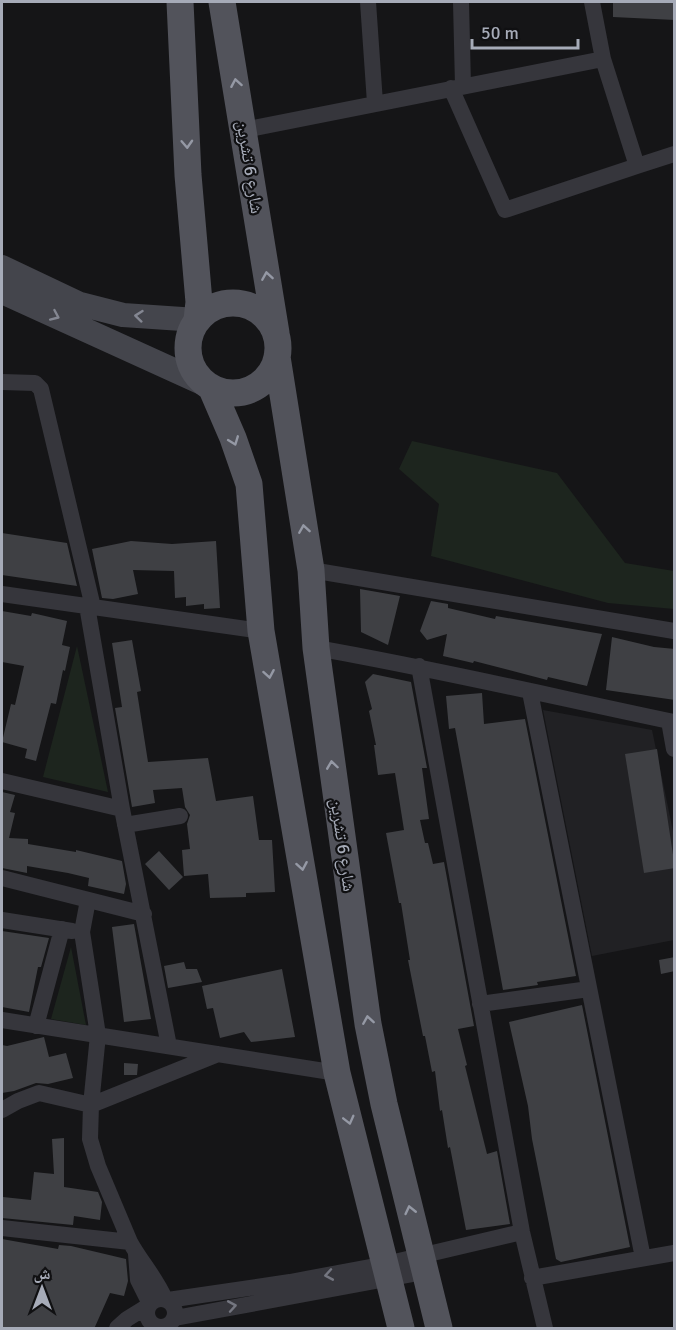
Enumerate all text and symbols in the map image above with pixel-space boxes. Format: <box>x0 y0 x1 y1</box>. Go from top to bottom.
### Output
scale bar <box>472 12 578 50</box>
text: 50 m <box>481 22 519 44</box>
one-way arrow <box>230 79 243 89</box>
street label: شارع 6 تشرين <box>232 119 268 215</box>
one-way arrow <box>180 139 193 148</box>
one-way arrow <box>261 271 274 281</box>
one-way arrow <box>48 309 59 321</box>
one-way arrow <box>135 310 144 323</box>
one-way arrow <box>226 435 239 445</box>
one-way arrow <box>299 525 311 534</box>
one-way arrow <box>262 669 274 679</box>
one-way arrow <box>327 760 339 769</box>
street label: شارع 6 تشرين <box>326 797 360 893</box>
one-way arrow <box>295 861 307 871</box>
one-way arrow <box>362 1015 374 1025</box>
one-way arrow <box>342 1114 355 1124</box>
one-way arrow <box>404 1206 417 1216</box>
north arrow <box>12 1258 72 1318</box>
text: ش <box>34 1264 51 1284</box>
one-way arrow <box>324 1268 334 1281</box>
one-way arrow <box>227 1301 237 1313</box>

